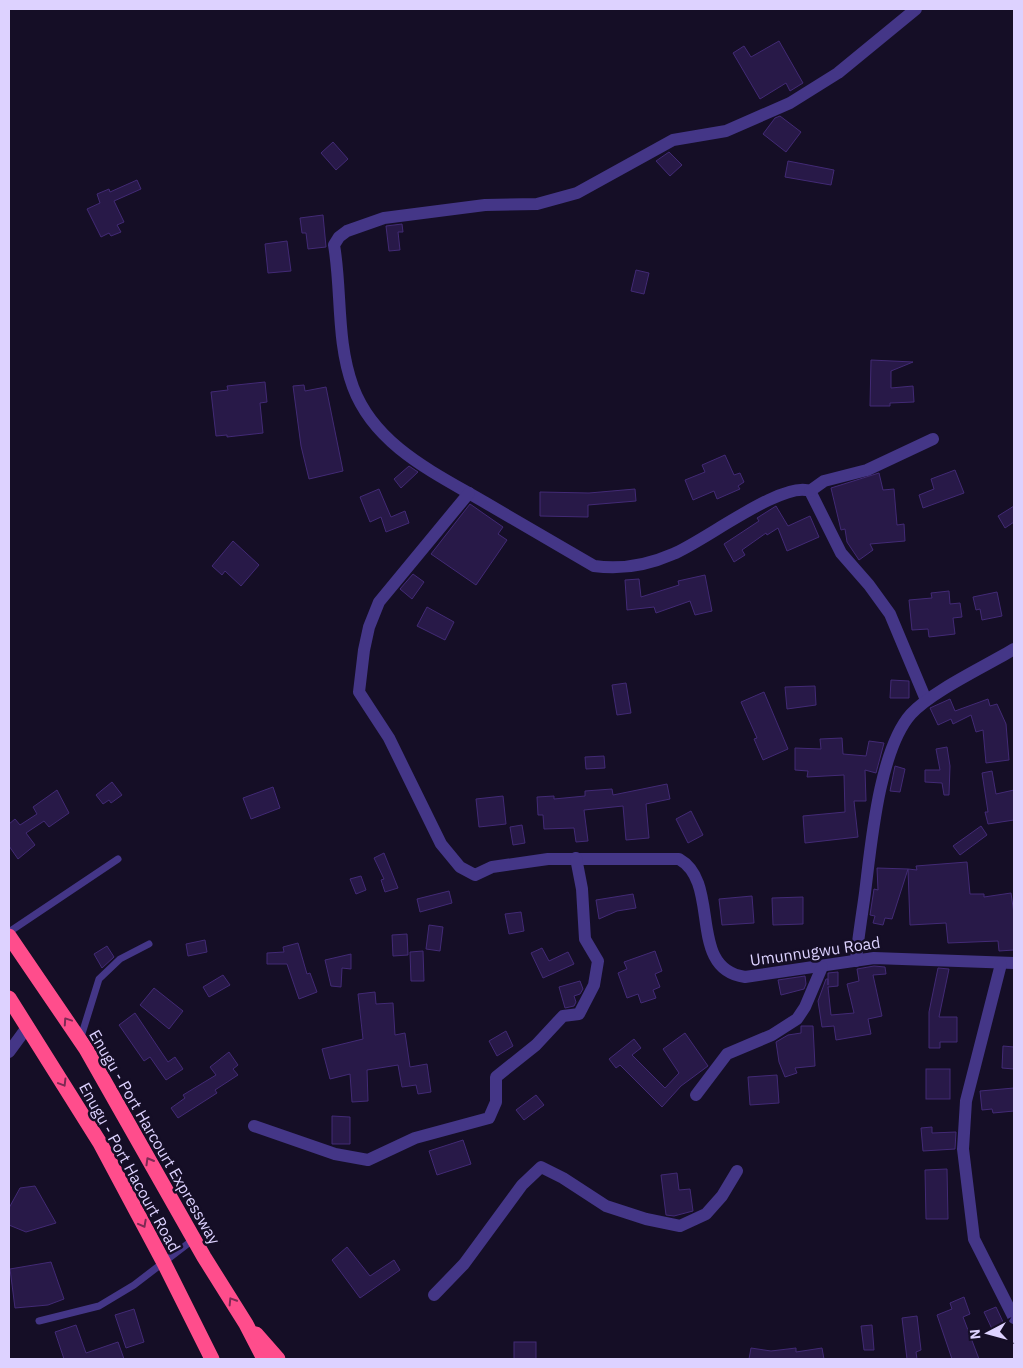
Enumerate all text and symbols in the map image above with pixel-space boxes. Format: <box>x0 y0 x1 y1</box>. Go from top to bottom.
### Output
street label: Umunnugwu Road <box>748 932 882 970</box>
one-way arrow <box>64 1018 73 1027</box>
street label: Enugu - Port Harcourt Expressway <box>85 1026 225 1248</box>
one-way arrow <box>57 1078 66 1087</box>
street label: Enugu - Port Hacourt Road <box>75 1079 185 1255</box>
one-way arrow <box>146 1158 156 1167</box>
one-way arrow <box>137 1219 147 1228</box>
one-way arrow <box>229 1298 238 1307</box>
north arrow <box>963 1308 1013 1358</box>
text: N <box>966 1328 985 1340</box>

